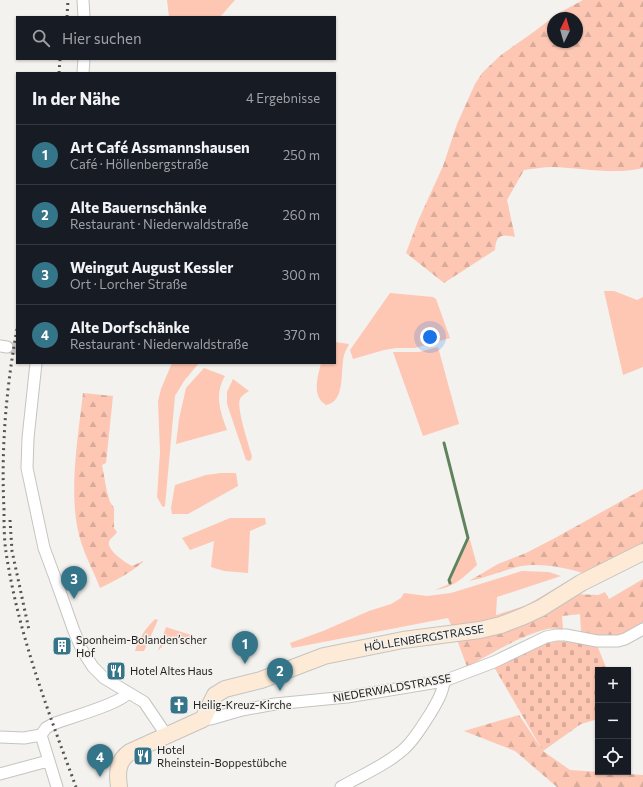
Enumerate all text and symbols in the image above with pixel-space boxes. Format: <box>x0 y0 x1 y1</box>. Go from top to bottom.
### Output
north arrow <box>547 12 583 48</box>
search box <box>16 16 336 60</box>
icon: search <box>30 27 52 49</box>
text: Hier suchen <box>62 29 142 47</box>
text: In der Nähe <box>32 88 120 109</box>
text: 4 Ergebnisse <box>246 90 320 106</box>
text: Art Café Assmannshausen <box>70 138 250 156</box>
text: 1 <box>42 147 48 163</box>
text: 250 m <box>283 147 320 163</box>
text: Café · Höllenbergstraße <box>70 156 208 172</box>
text: Alte Bauernschänke <box>70 198 207 216</box>
text: 2 <box>41 207 49 223</box>
text: 260 m <box>283 207 320 223</box>
text: Restaurant · Niederwaldstraße <box>70 216 248 232</box>
text: Weingut August Kessler <box>70 258 233 276</box>
text: 3 <box>41 267 49 283</box>
text: 300 m <box>282 267 320 283</box>
text: Ort · Lorcher Straße <box>70 276 187 292</box>
text: Alte Dorfschänke <box>70 318 190 336</box>
text: 4 <box>41 327 49 343</box>
text: 370 m <box>283 327 320 343</box>
your location <box>420 327 440 347</box>
text: Restaurant · Niederwaldstraße <box>70 336 248 352</box>
pin: 3 <box>61 566 87 599</box>
street label: HÖLLENBERGSTRASSE <box>363 621 485 653</box>
pin: 1 <box>232 631 258 664</box>
place label: Sponheim-Bolanden’scher Hof <box>76 633 207 659</box>
building icon: Sponheim-Bolanden’scher Hof <box>51 635 73 657</box>
pin: 2 <box>267 658 293 691</box>
restaurant icon: Hotel Altes Haus <box>105 660 127 682</box>
place label: Hotel Altes Haus <box>130 664 213 677</box>
map controls <box>595 667 631 775</box>
button: + <box>595 667 631 703</box>
street label: NIEDERWALDSTRASSE <box>332 671 452 704</box>
church icon: Heilig-Kreuz-Kirche <box>168 694 190 716</box>
place label: Heilig-Kreuz-Kirche <box>193 698 292 711</box>
button: − <box>595 703 631 739</box>
button: locate <box>595 739 631 775</box>
place label: Hotel Rheinstein-Boppestübche <box>157 743 287 769</box>
pin: 4 <box>87 744 113 777</box>
restaurant icon: Hotel Rheinstein-Boppestübche <box>132 745 154 767</box>

